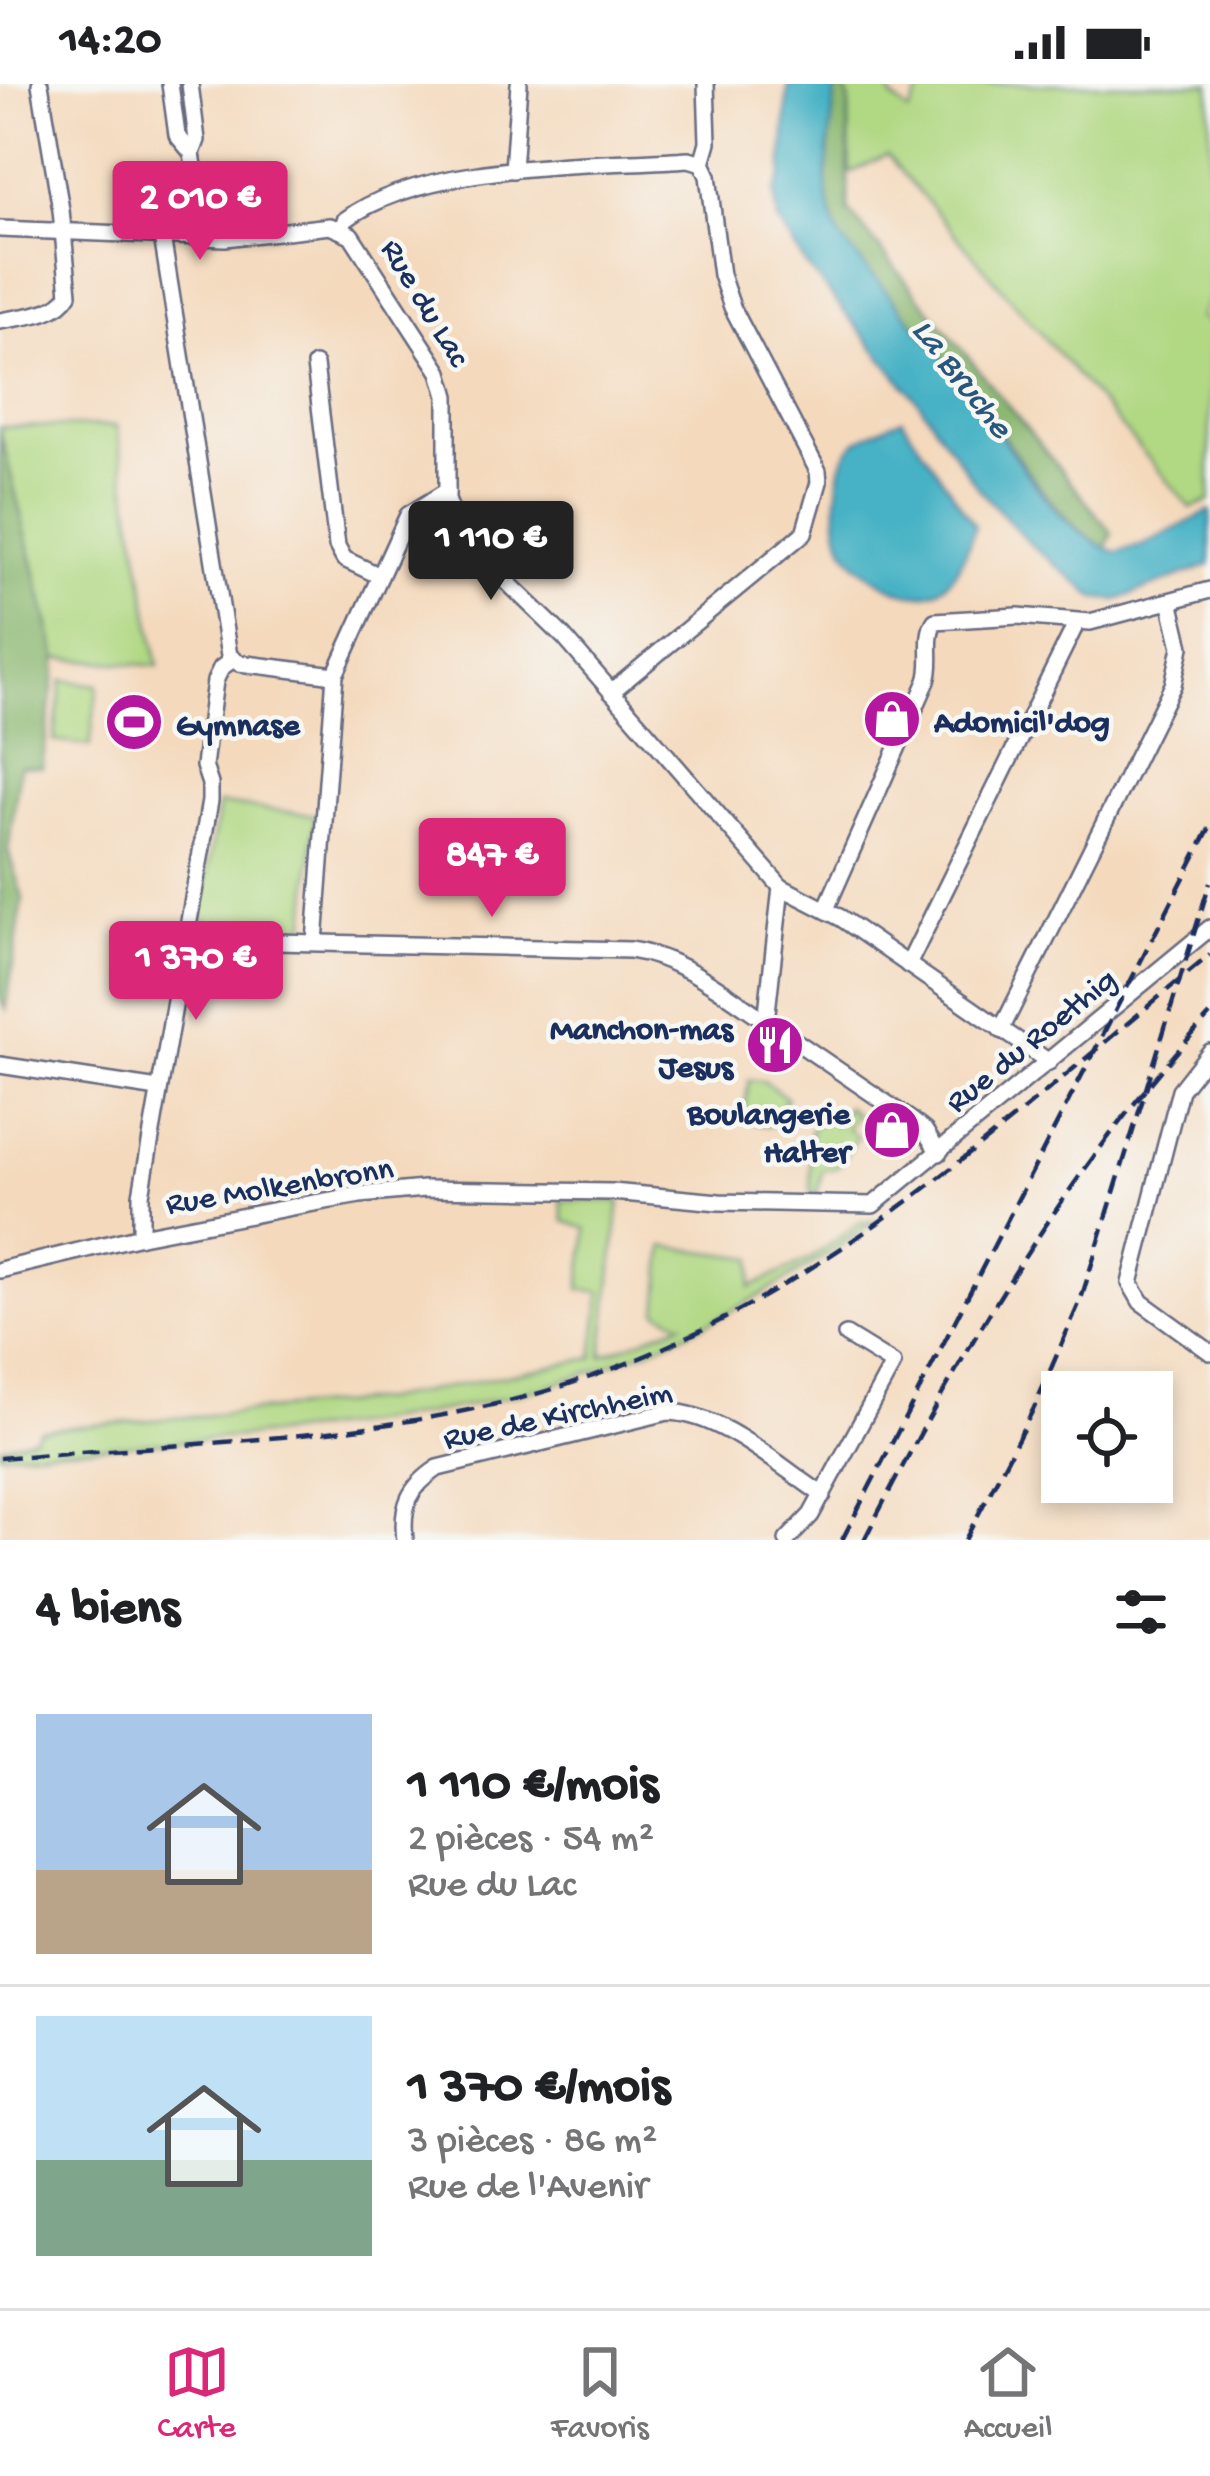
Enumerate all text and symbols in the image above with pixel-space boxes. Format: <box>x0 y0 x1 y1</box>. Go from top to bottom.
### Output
text: 14:20 <box>60 16 161 69</box>
pin: 2 010 € <box>89 161 311 263</box>
text: 2 010 € <box>140 177 260 223</box>
street label: Rue du Lac <box>370 233 477 376</box>
water label: La Bruche <box>900 312 1021 449</box>
pin: 1 110 € <box>380 501 602 603</box>
text: 1 110 € <box>435 517 547 563</box>
shop icon: Adomicil'dog <box>861 688 923 750</box>
sports icon: Gymnase <box>103 691 165 753</box>
place label: Adomicil'dog <box>933 706 1110 744</box>
place label: Gymnase <box>176 709 301 747</box>
pin: 847 € <box>408 818 576 920</box>
text: 847 € <box>446 834 538 880</box>
pin: 1 370 € <box>85 921 307 1023</box>
text: 1 370 € <box>136 937 256 983</box>
street label: Rue du Roethig <box>940 962 1126 1123</box>
place label: Manchon-mas Jesus <box>550 1013 735 1089</box>
restaurant icon: Manchon-mas Jesus <box>744 1014 806 1076</box>
place label: Boulangerie Halter <box>687 1098 853 1174</box>
shop icon: Boulangerie Halter <box>861 1099 923 1161</box>
street label: Rue Molkenbronn <box>163 1152 397 1226</box>
map controls <box>1041 1371 1173 1503</box>
button: locate <box>1041 1371 1173 1503</box>
street label: Rue de Kirchheim <box>440 1375 676 1461</box>
icon: filters <box>1108 1579 1174 1645</box>
text: 4 biens <box>36 1582 180 1642</box>
text: 1 110 €/mois <box>408 1758 658 1818</box>
icon: home <box>132 1762 276 1906</box>
text: 2 pièces · 54 m² <box>408 1818 654 1864</box>
text: Rue du Lac <box>408 1864 576 1910</box>
text: 1 370 €/mois <box>408 2060 670 2120</box>
icon: home <box>132 2064 276 2208</box>
text: 3 pièces · 86 m² <box>408 2120 657 2166</box>
text: Rue de l'Avenir <box>408 2166 648 2212</box>
tab: Carte <box>157 2339 236 2449</box>
tab: Favoris <box>551 2339 649 2449</box>
tab: Accueil <box>964 2339 1053 2449</box>

